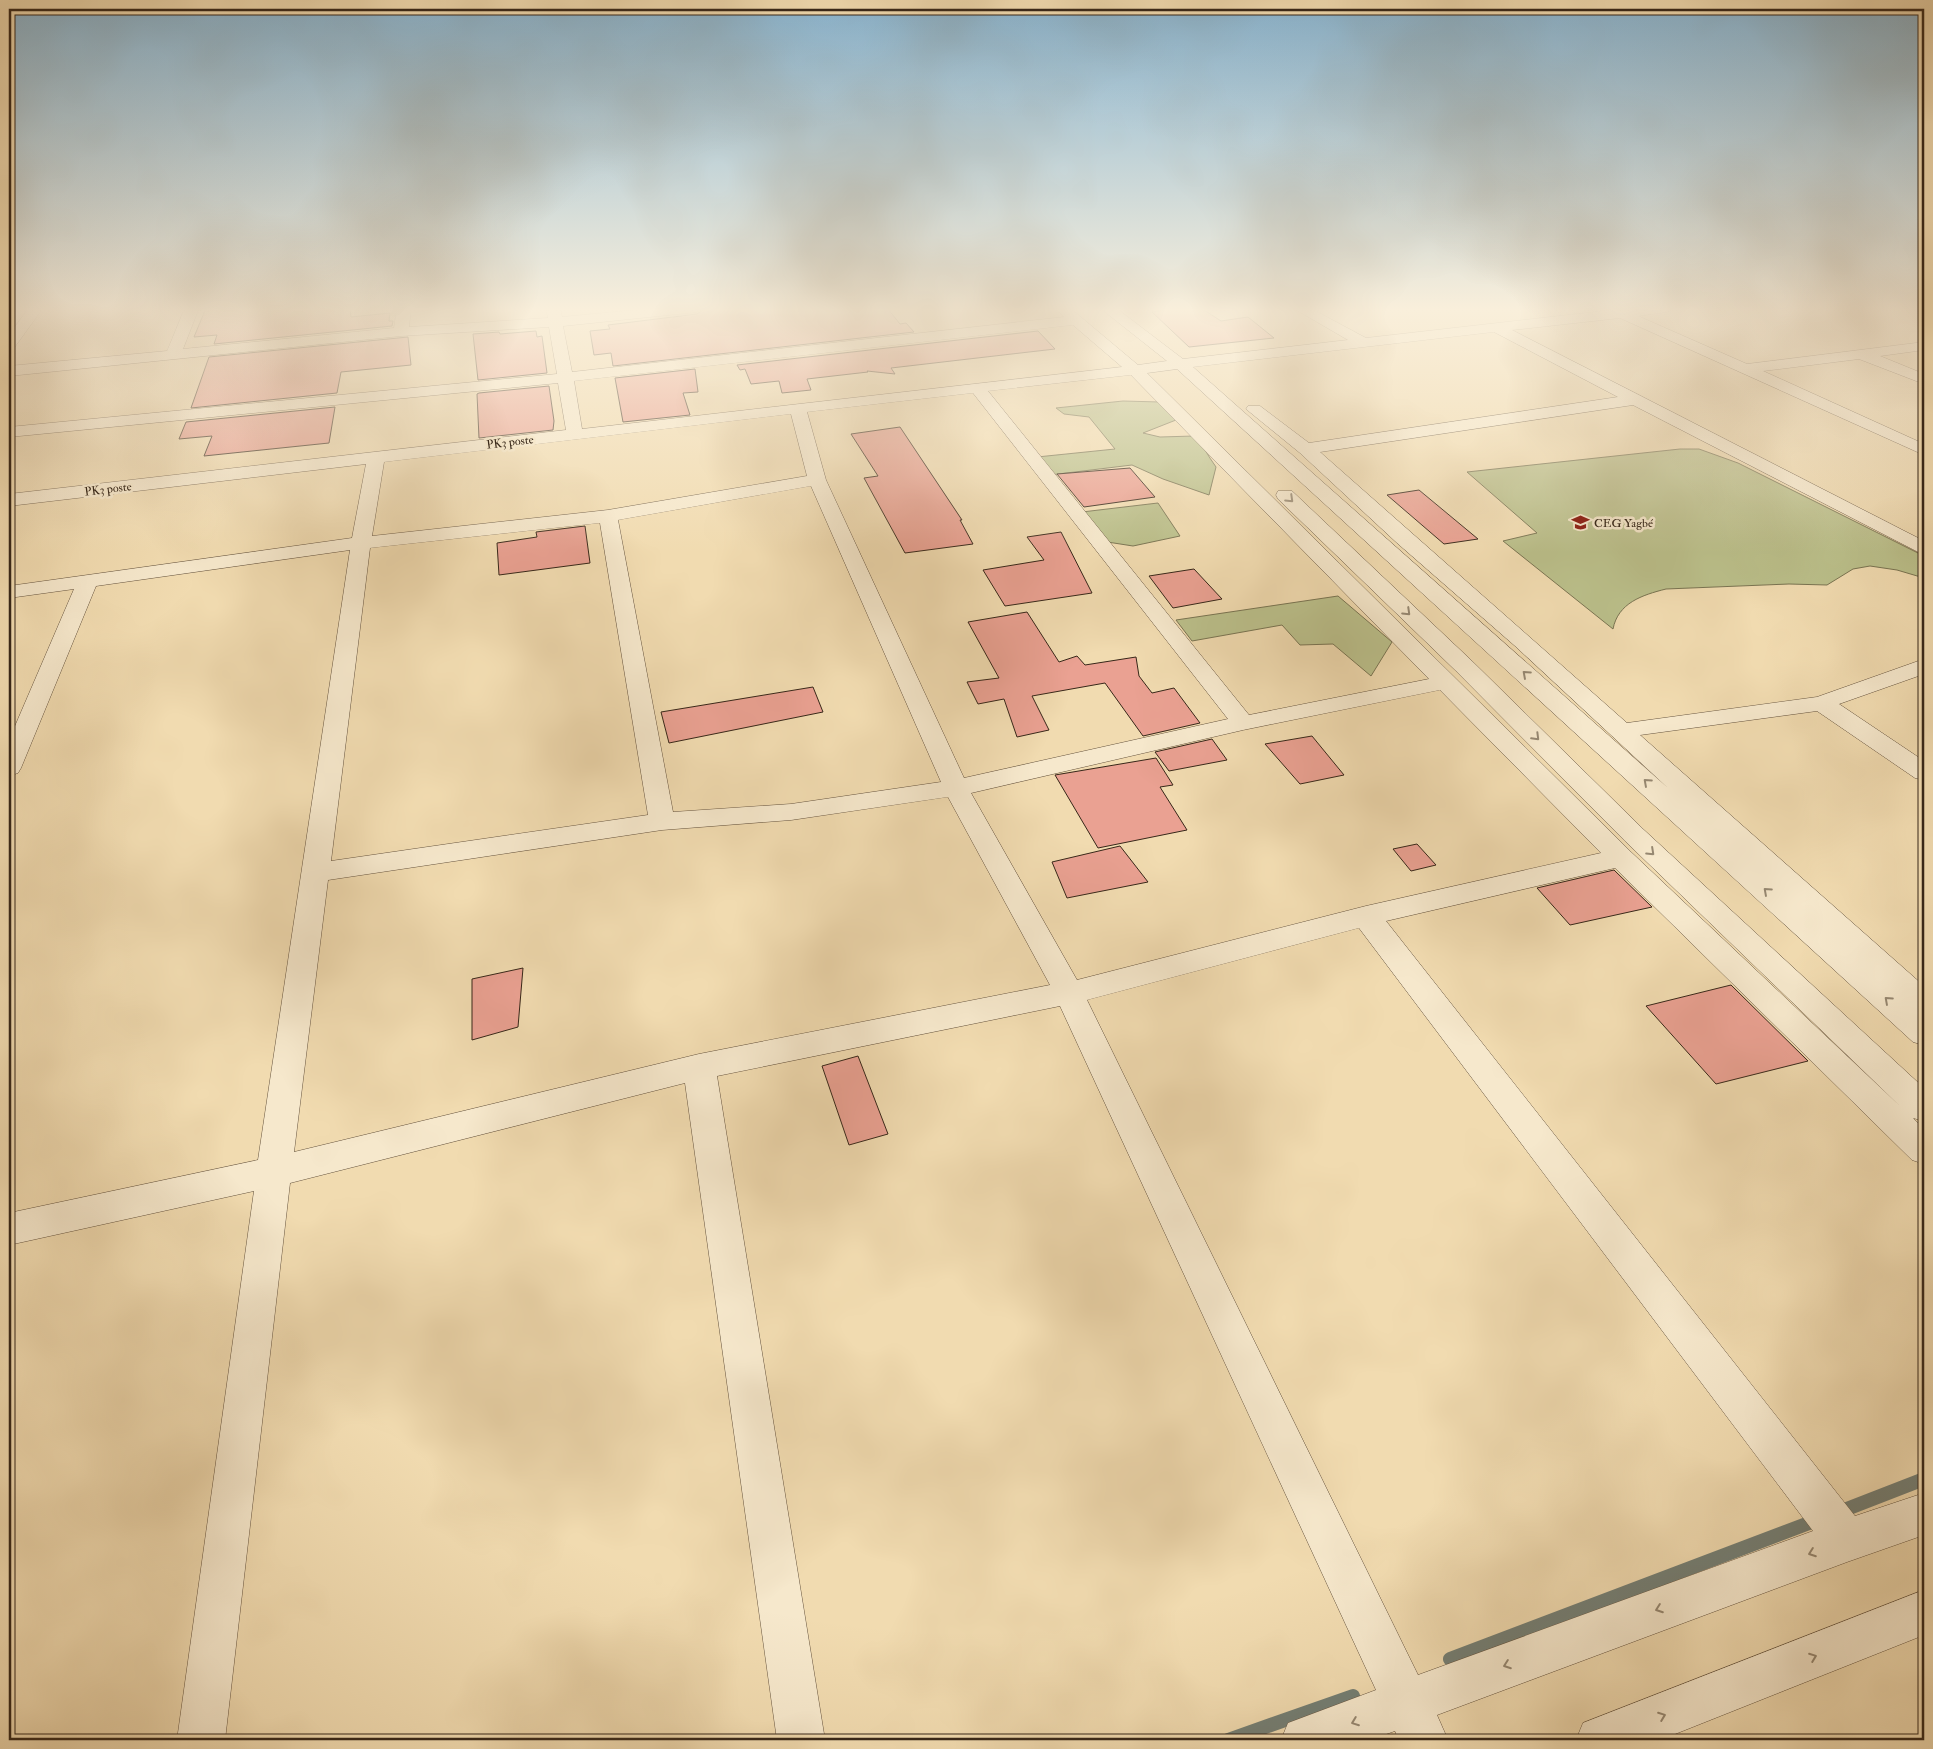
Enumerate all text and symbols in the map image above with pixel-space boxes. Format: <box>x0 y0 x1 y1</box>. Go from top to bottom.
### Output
street label: PK3 poste <box>486 432 535 453</box>
street label: PK3 poste <box>84 479 133 500</box>
one-way arrow <box>1284 493 1293 502</box>
school or university icon: CEG Yagbé <box>1570 513 1590 533</box>
place label: CEG Yagbé <box>1594 516 1654 531</box>
one-way arrow <box>1401 606 1410 615</box>
one-way arrow <box>1522 670 1531 679</box>
one-way arrow <box>1530 732 1539 741</box>
one-way arrow <box>1643 779 1652 788</box>
one-way arrow <box>1646 846 1655 855</box>
one-way arrow <box>1764 888 1773 897</box>
one-way arrow <box>1885 997 1894 1006</box>
one-way arrow <box>1808 1547 1817 1557</box>
one-way arrow <box>1656 1603 1664 1613</box>
one-way arrow <box>1808 1652 1817 1663</box>
one-way arrow <box>1503 1659 1512 1669</box>
one-way arrow <box>1657 1712 1666 1722</box>
one-way arrow <box>1351 1716 1359 1726</box>

